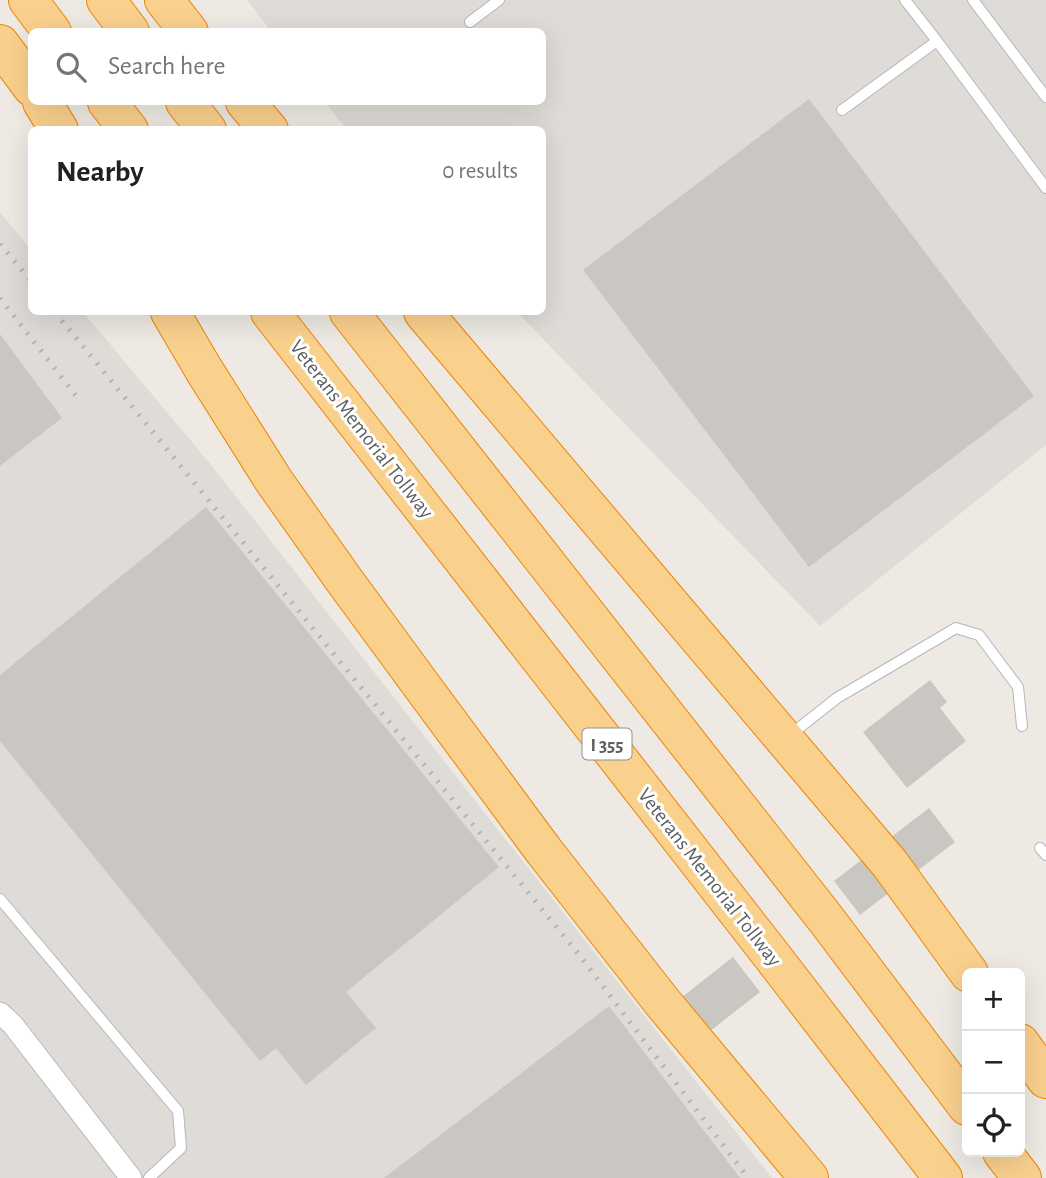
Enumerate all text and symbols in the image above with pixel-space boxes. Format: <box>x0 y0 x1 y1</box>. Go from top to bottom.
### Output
search box <box>28 28 546 105</box>
icon: search <box>52 48 90 86</box>
text: Search here <box>108 53 226 79</box>
text: Nearby <box>56 157 144 187</box>
text: 0 results <box>442 160 518 183</box>
street label: Veterans Memorial Tollway <box>286 336 437 522</box>
road number: I 355 <box>582 729 632 760</box>
street label: Veterans Memorial Tollway <box>634 784 785 970</box>
map controls <box>962 968 1025 1157</box>
button: + <box>962 968 1025 1031</box>
button: − <box>962 1031 1025 1094</box>
button: locate <box>962 1094 1025 1157</box>

